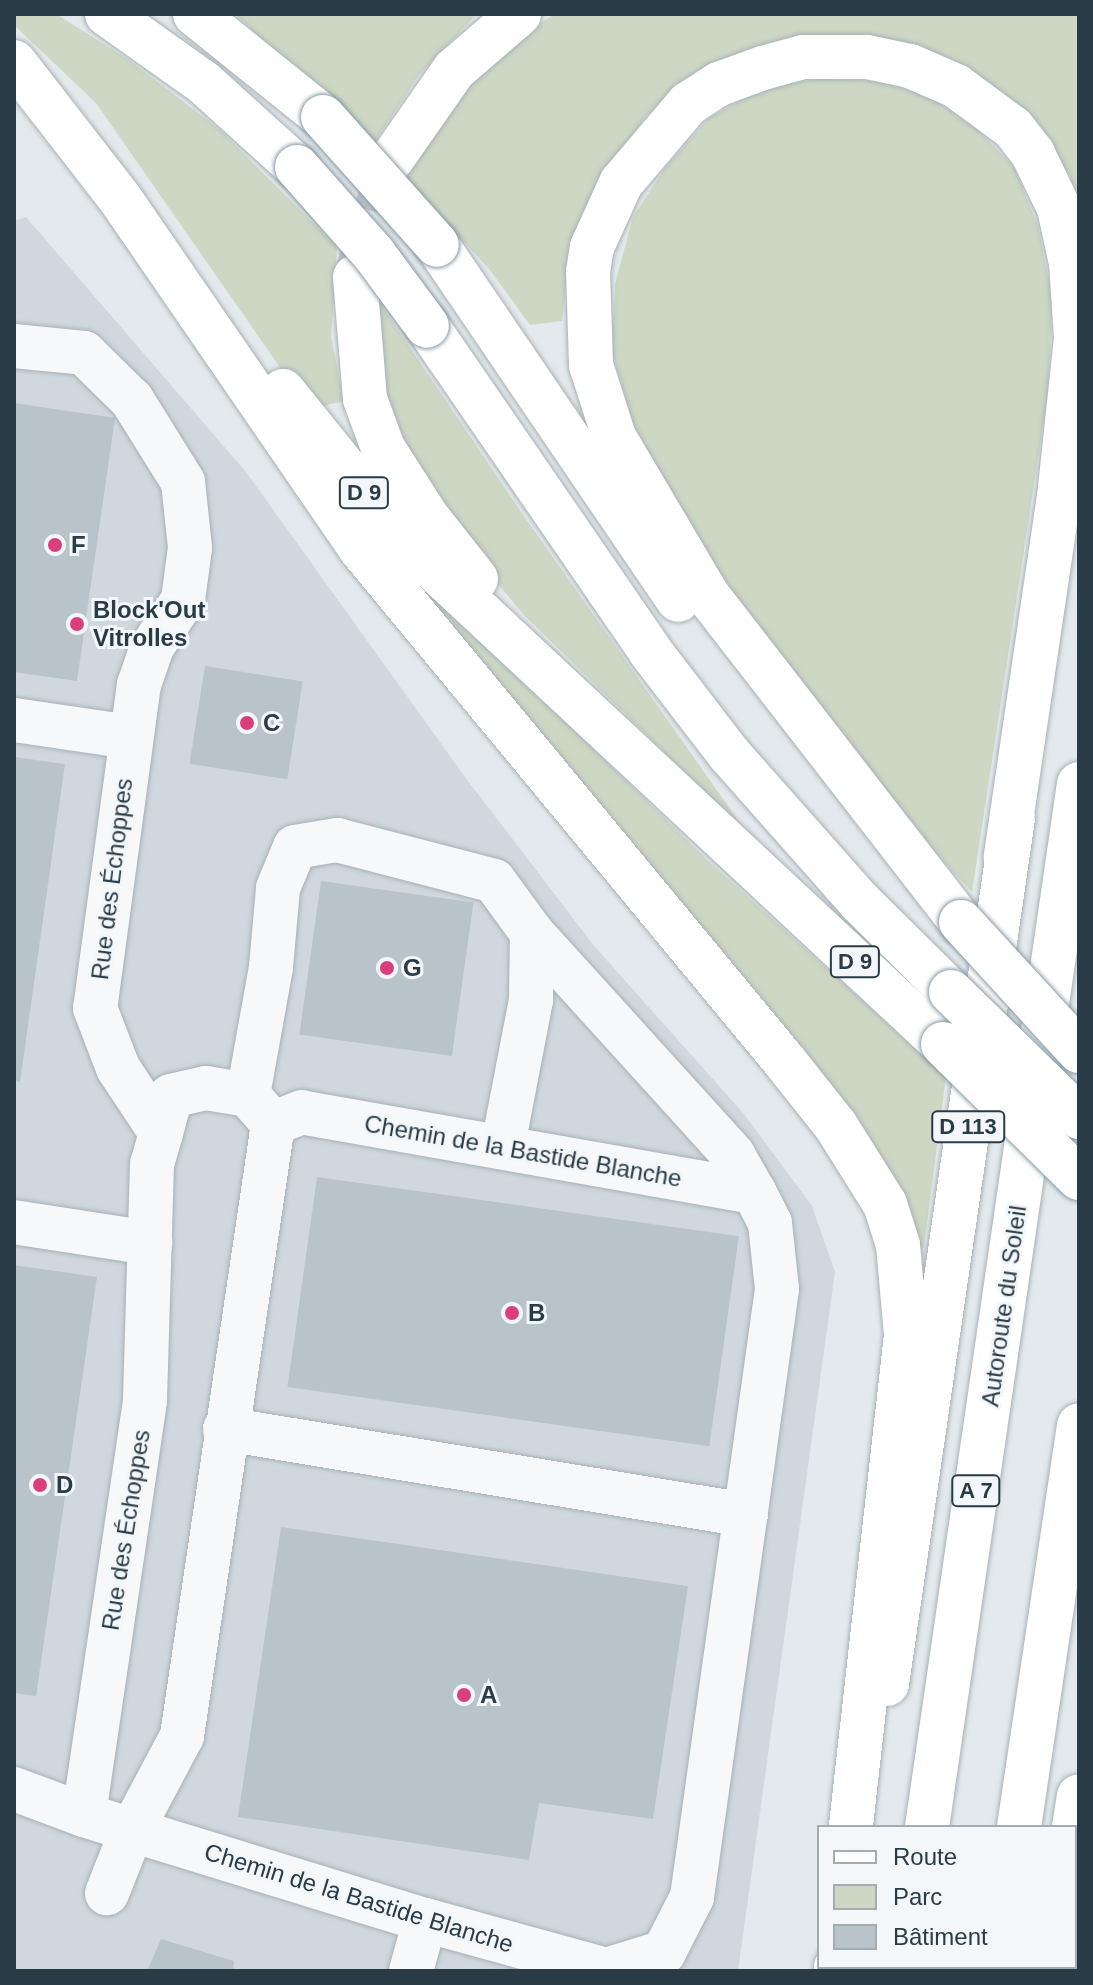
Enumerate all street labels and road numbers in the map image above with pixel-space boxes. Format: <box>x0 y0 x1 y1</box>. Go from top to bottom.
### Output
road number: D 9 <box>338 475 390 511</box>
street label: Rue des Échoppes <box>85 777 139 981</box>
road number: D 9 <box>829 944 881 980</box>
street label: Chemin de la Bastide Blanche <box>362 1109 684 1193</box>
road number: D 113 <box>930 1109 1006 1145</box>
street label: Autoroute du Soleil <box>976 1204 1032 1408</box>
street label: Rue des Échoppes <box>96 1428 156 1632</box>
road number: A 7 <box>950 1473 1002 1509</box>
street label: Chemin de la Bastide Blanche <box>201 1837 517 1959</box>

